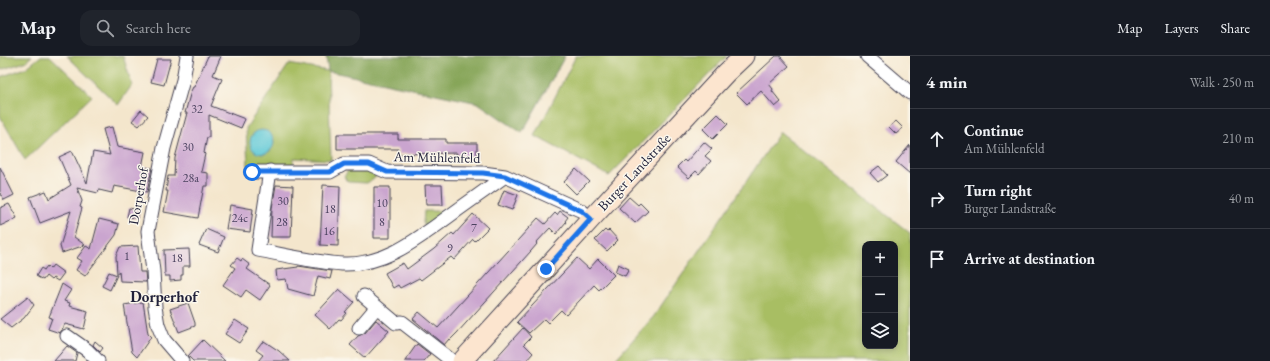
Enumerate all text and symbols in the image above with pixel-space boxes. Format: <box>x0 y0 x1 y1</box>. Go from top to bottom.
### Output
search box <box>80 10 360 46</box>
text: Map <box>20 15 56 40</box>
icon: search <box>94 17 116 39</box>
text: Search here <box>126 18 191 37</box>
text: Map <box>1117 19 1142 37</box>
text: Layers <box>1164 19 1199 37</box>
text: Share <box>1221 19 1250 37</box>
text: 4 min <box>926 71 967 93</box>
text: Walk · 250 m <box>1190 74 1254 91</box>
house number: 32 <box>191 101 203 117</box>
text: Continue <box>964 121 1024 140</box>
icon: ahead <box>926 128 948 150</box>
street label: Burger Landstraße <box>594 129 675 214</box>
text: 210 m <box>1223 130 1254 147</box>
house number: 30 <box>182 139 194 155</box>
text: Am Mühlenfeld <box>964 140 1045 157</box>
street label: Am Mühlenfeld <box>392 147 481 167</box>
route start <box>243 163 261 181</box>
street label: Dorperhof <box>124 164 152 226</box>
house number: 28a <box>183 170 199 186</box>
text: Turn right <box>964 181 1032 200</box>
icon: right <box>926 188 948 210</box>
text: 40 m <box>1229 190 1254 207</box>
house number: 30 <box>277 193 289 209</box>
house number: 10 <box>376 195 388 211</box>
text: Burger Landstraße <box>964 200 1056 217</box>
house number: 18 <box>324 201 336 217</box>
house number: 24c <box>232 210 248 226</box>
house number: 28 <box>276 214 288 230</box>
house number: 8 <box>379 214 385 230</box>
house number: 7 <box>471 220 477 236</box>
house number: 16 <box>323 223 335 239</box>
house number: 9 <box>447 240 453 256</box>
map controls <box>862 241 898 349</box>
button: + <box>862 241 898 277</box>
house number: 1 <box>124 248 130 264</box>
icon: arrive <box>926 248 948 270</box>
text: Arrive at destination <box>964 249 1095 268</box>
house number: 18 <box>171 250 183 266</box>
route end <box>537 260 555 278</box>
button: − <box>862 277 898 313</box>
district label: Dorperhof <box>130 287 200 306</box>
button: layers <box>862 313 898 349</box>

